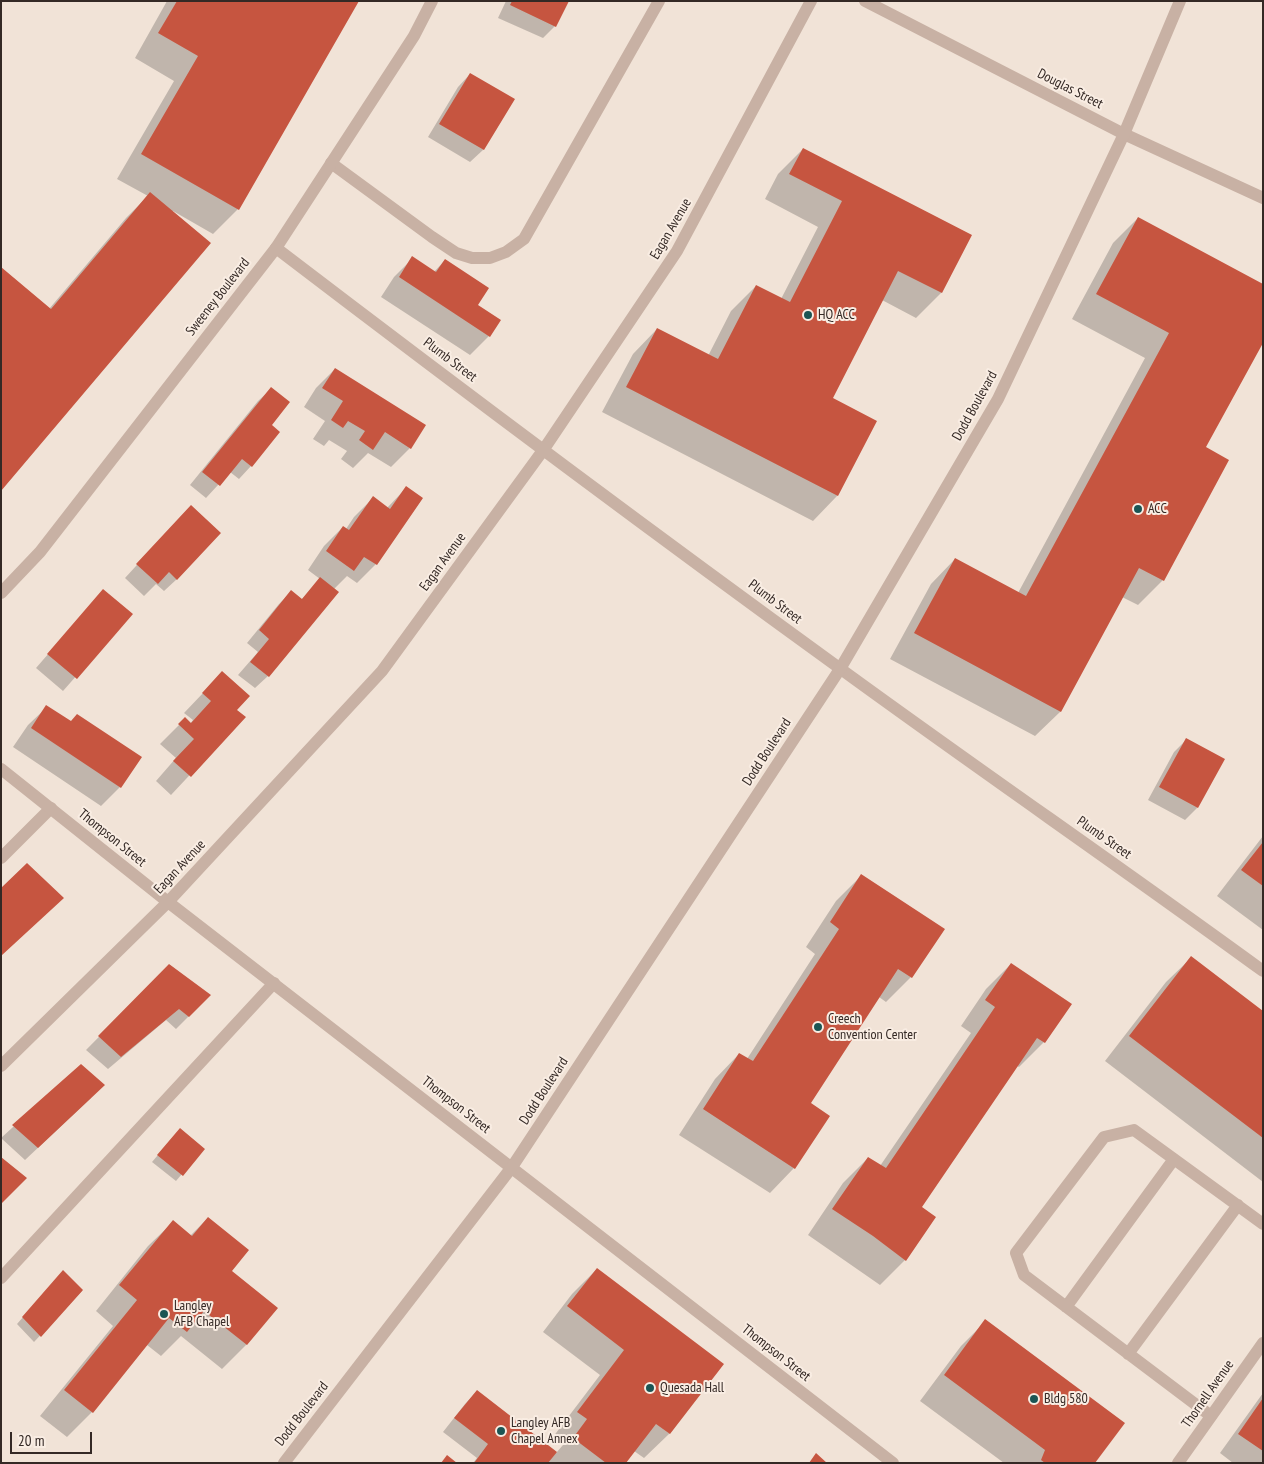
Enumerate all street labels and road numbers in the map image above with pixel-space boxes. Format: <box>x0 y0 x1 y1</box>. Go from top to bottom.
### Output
street label: Douglas Street <box>1035 65 1105 113</box>
street label: Eagan Avenue <box>647 195 695 263</box>
street label: Sweeney Boulevard <box>182 255 254 339</box>
street label: Plumb Street <box>420 334 480 386</box>
street label: Dodd Boulevard <box>949 368 1001 444</box>
street label: Eagan Avenue <box>416 530 470 594</box>
street label: Plumb Street <box>745 576 805 628</box>
street label: Dodd Boulevard <box>739 715 795 789</box>
street label: Thompson Street <box>75 805 149 871</box>
street label: Plumb Street <box>1073 813 1135 863</box>
street label: Eagan Avenue <box>151 836 209 898</box>
street label: Dodd Boulevard <box>516 1054 572 1128</box>
street label: Thompson Street <box>418 1073 494 1137</box>
street label: Thompson Street <box>738 1321 814 1385</box>
street label: Thornell Avenue <box>1178 1357 1238 1431</box>
street label: Dodd Boulevard <box>272 1379 332 1449</box>

